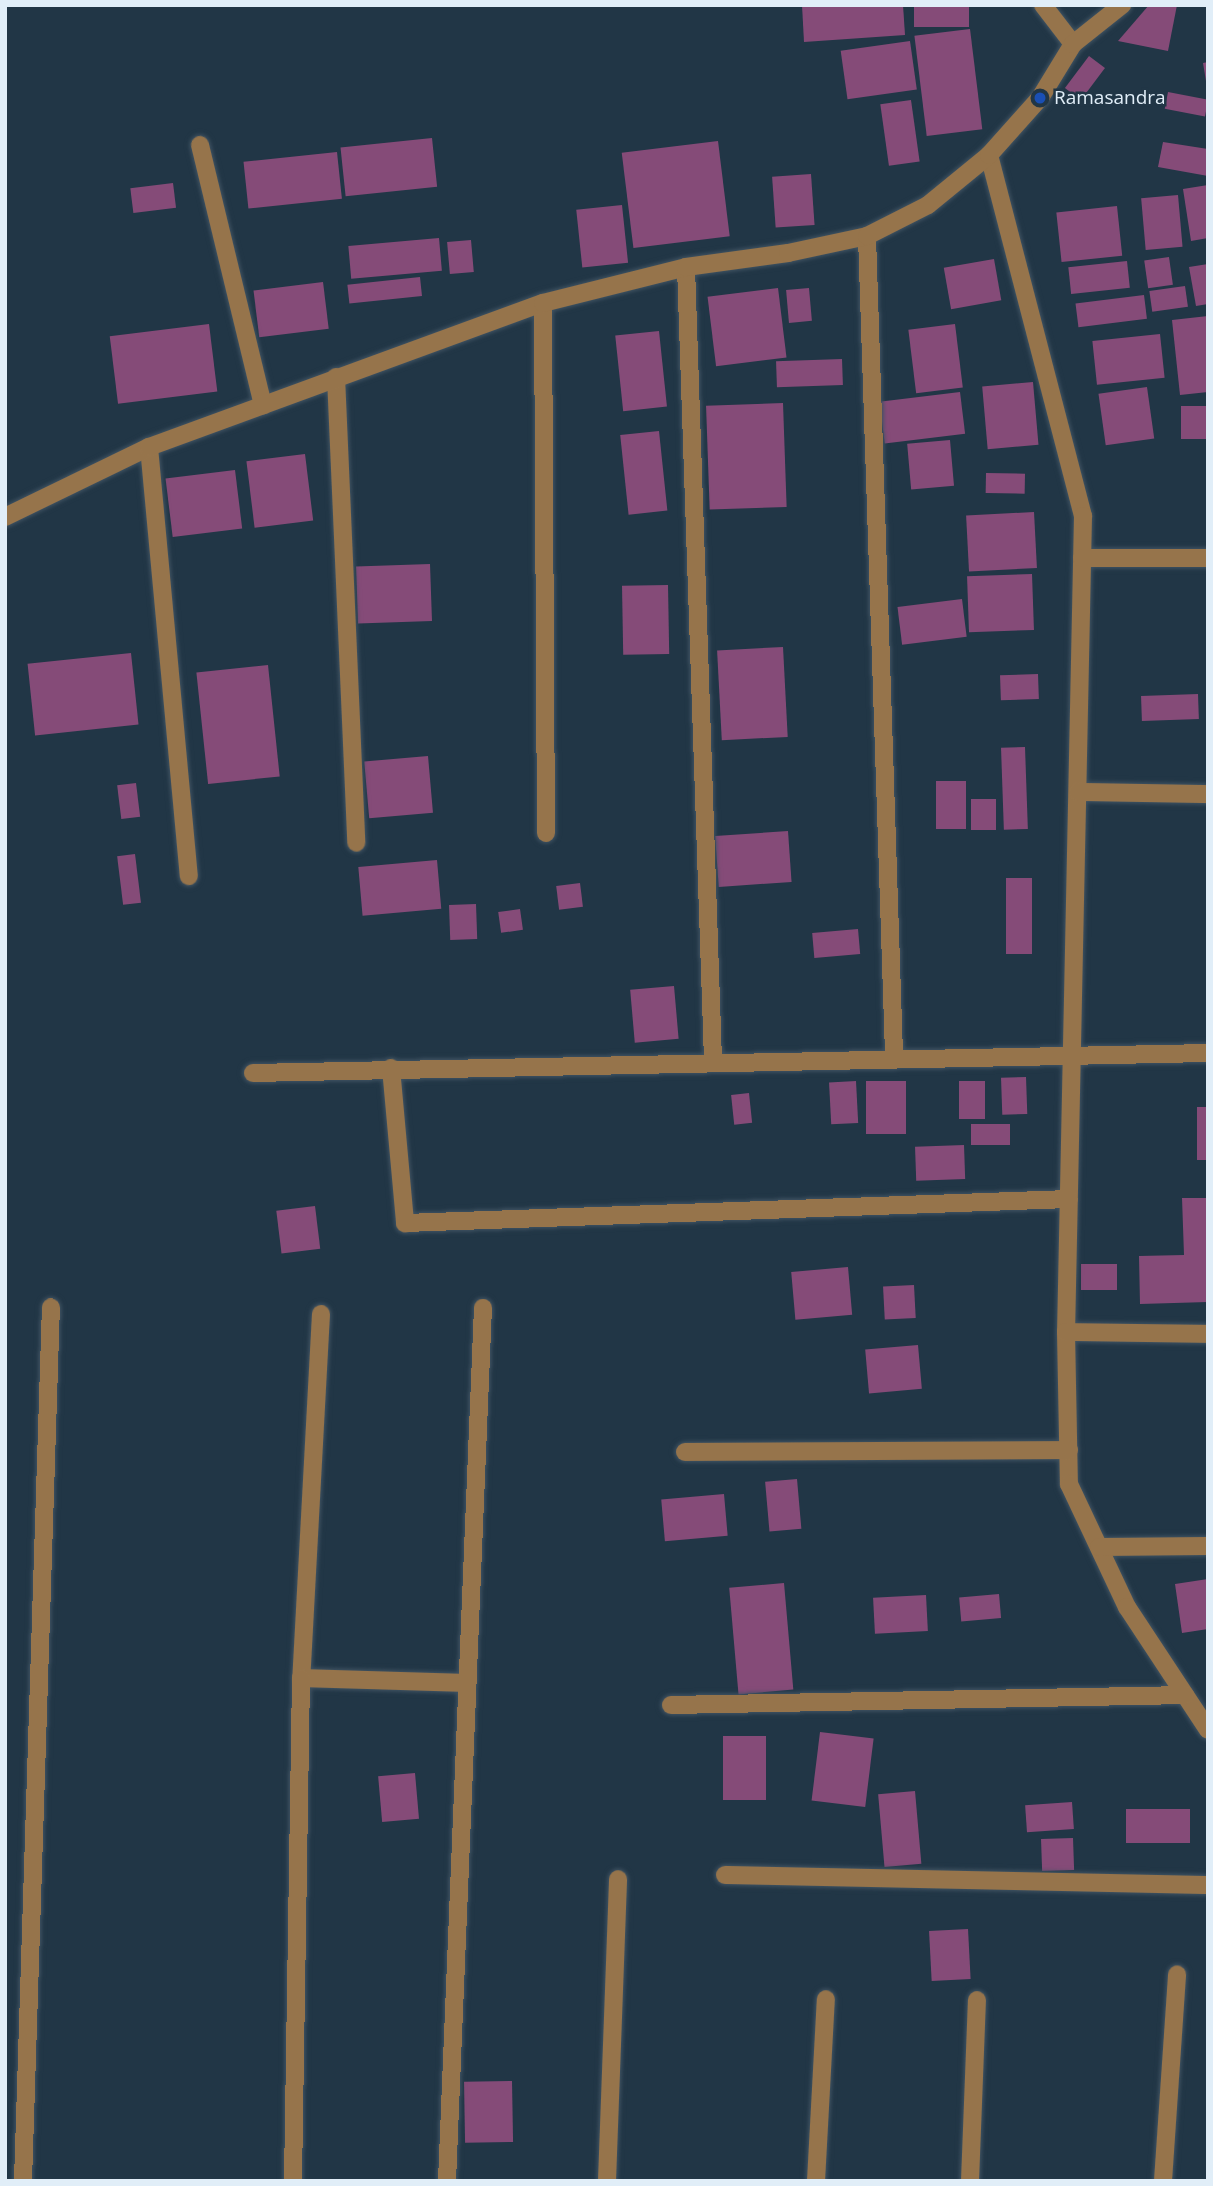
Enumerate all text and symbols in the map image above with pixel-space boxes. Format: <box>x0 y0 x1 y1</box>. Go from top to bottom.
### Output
place label: Ramasandra <box>1054 87 1166 109</box>
marker: Ramasandra <box>1032 90 1048 106</box>

